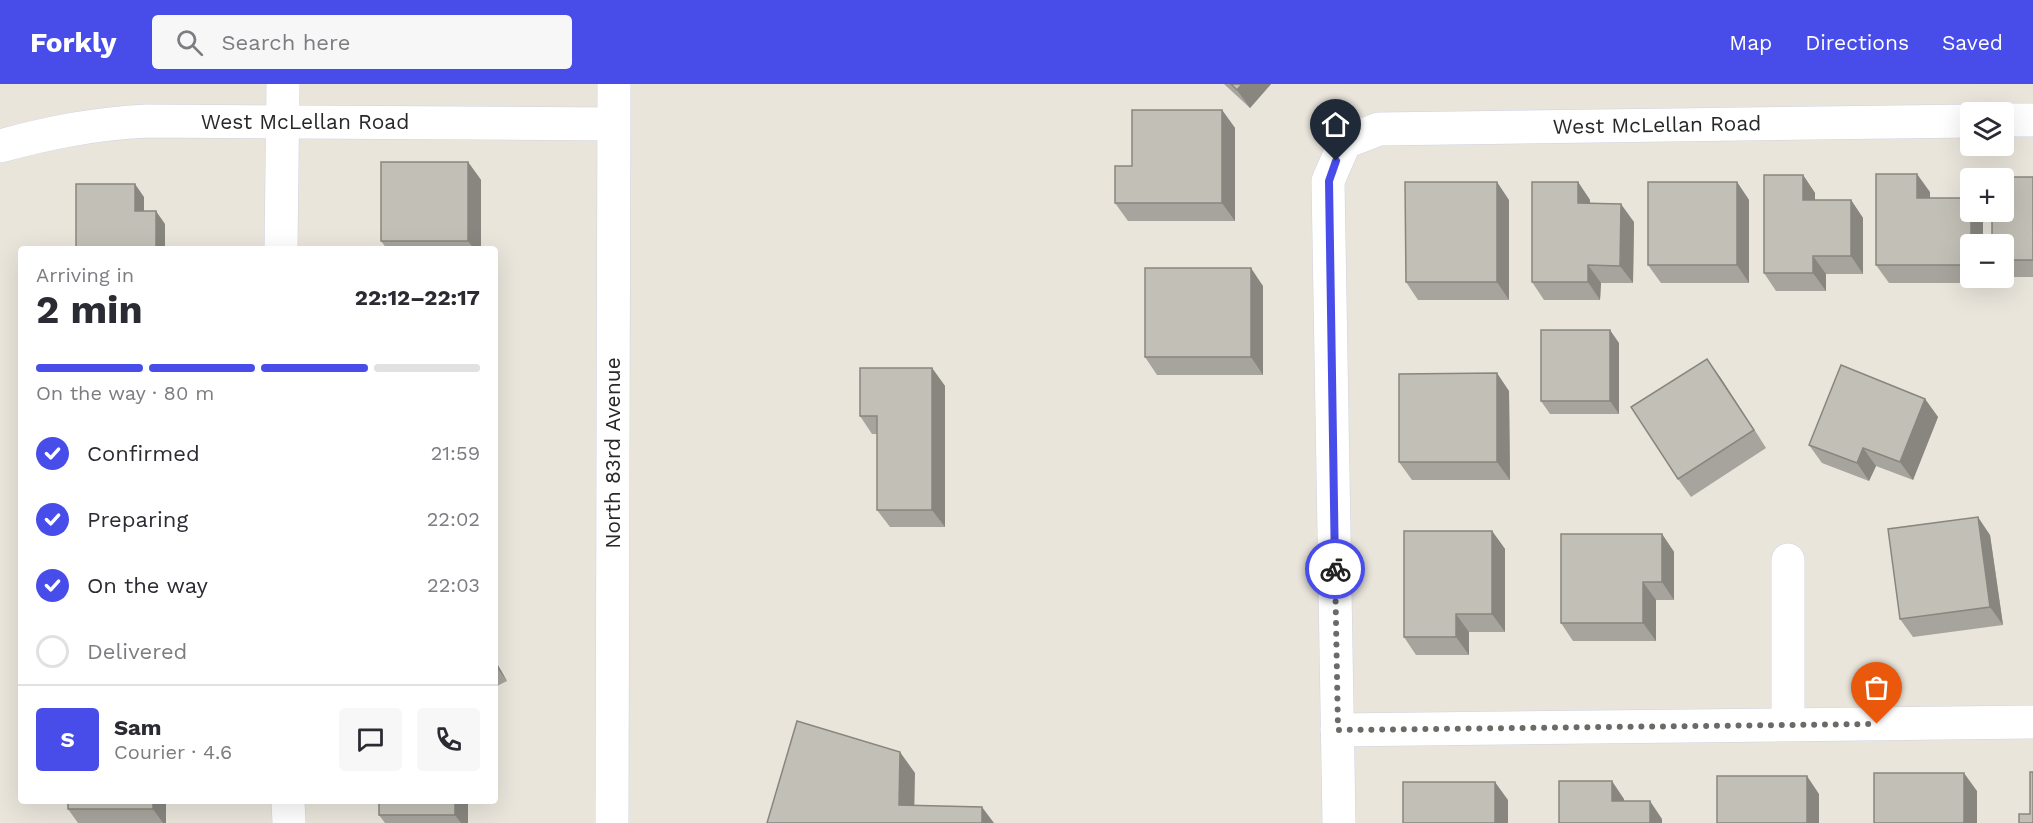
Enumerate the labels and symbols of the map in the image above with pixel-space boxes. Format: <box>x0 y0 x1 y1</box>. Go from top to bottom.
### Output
pin <box>1310 99 1361 161</box>
street label: West McLellan Road <box>201 109 409 134</box>
street label: West McLellan Road <box>1552 110 1762 139</box>
street label: North 83rd Avenue <box>600 357 625 549</box>
courier <box>1305 539 1365 599</box>
pin <box>1851 662 1902 724</box>

